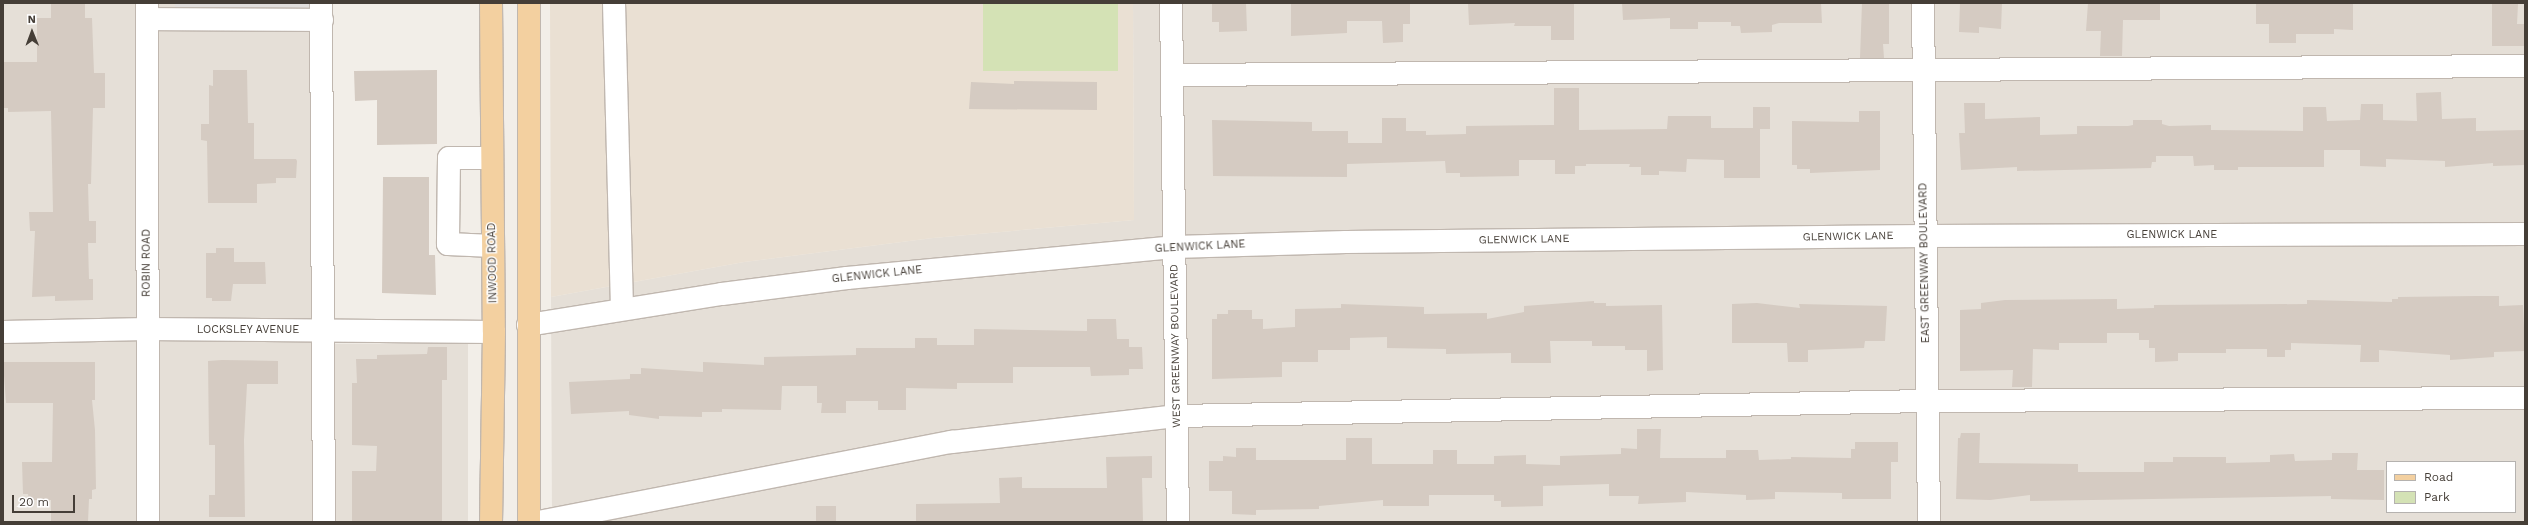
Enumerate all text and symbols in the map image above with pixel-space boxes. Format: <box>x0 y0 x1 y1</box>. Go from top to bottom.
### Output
north arrow <box>12 12 52 52</box>
text: N <box>28 13 36 26</box>
street label: EAST GREENWAY BOULEVARD <box>1917 182 1933 344</box>
street label: INWOOD ROAD <box>486 223 500 303</box>
street label: GLENWICK LANE <box>2127 228 2217 242</box>
street label: ROBIN ROAD <box>140 229 154 297</box>
street label: GLENWICK LANE <box>1802 230 1894 244</box>
street label: GLENWICK LANE <box>1478 233 1570 247</box>
street label: GLENWICK LANE <box>1154 238 1246 256</box>
street label: GLENWICK LANE <box>831 264 923 286</box>
street label: WEST GREENWAY BOULEVARD <box>1168 264 1184 428</box>
street label: LOCKSLEY AVENUE <box>196 323 300 337</box>
legend <box>2386 461 2516 513</box>
text: Road <box>2424 470 2453 484</box>
scale bar <box>14 487 77 513</box>
text: Park <box>2424 490 2450 504</box>
text: 20 m <box>19 495 49 509</box>

